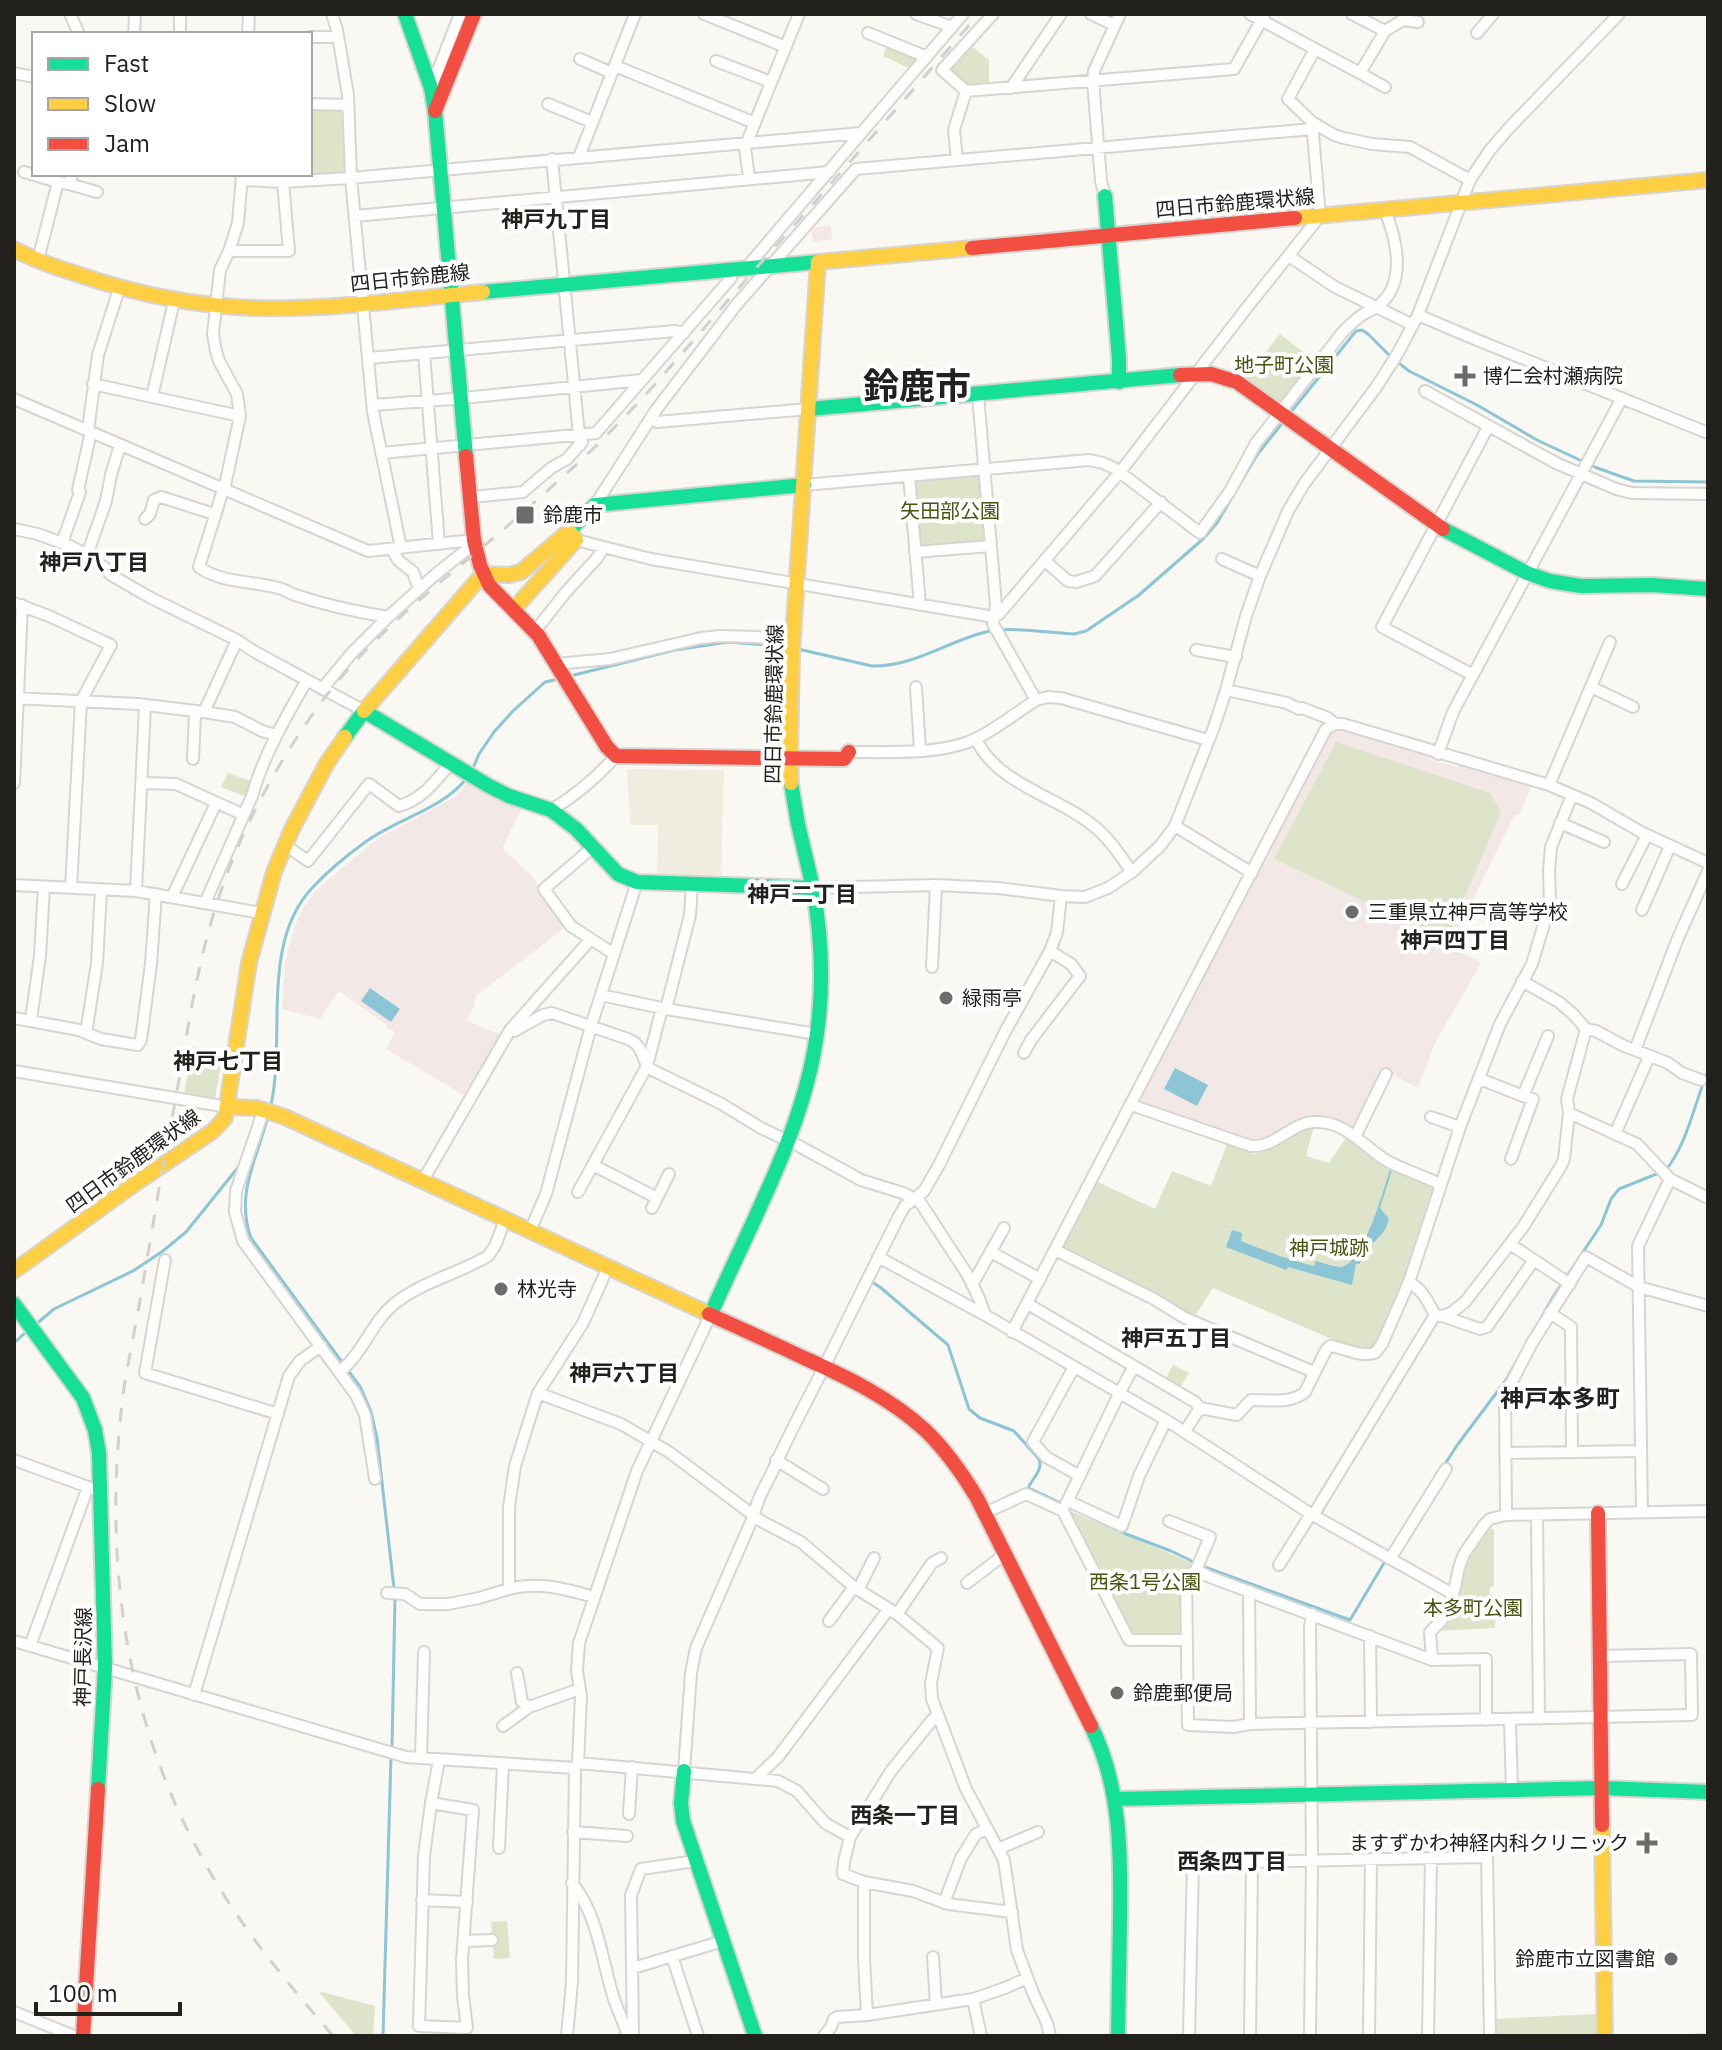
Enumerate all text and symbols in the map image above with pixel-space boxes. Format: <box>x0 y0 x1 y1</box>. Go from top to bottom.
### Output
legend <box>32 32 312 176</box>
text: Fast <box>104 47 149 79</box>
text: Slow <box>104 87 156 119</box>
text: Jam <box>104 127 150 159</box>
street label: 四日市鈴鹿環状線 <box>1154 182 1316 223</box>
district label: 神戸九丁目 <box>501 204 611 233</box>
street label: 四日市鈴鹿線 <box>349 258 471 297</box>
park label: 地子町公園 <box>1234 351 1334 378</box>
district label: 鈴鹿市 <box>863 362 971 409</box>
place label: 博仁会村瀬病院 <box>1483 362 1623 389</box>
marker: 博仁会村瀬病院 <box>1454 365 1476 387</box>
park label: 矢田部公園 <box>900 497 1000 524</box>
place label: 鈴鹿市 <box>543 501 603 528</box>
marker: 鈴鹿市 <box>514 504 536 526</box>
district label: 神戸八丁目 <box>39 547 149 576</box>
street label: 四日市鈴鹿環状線 <box>759 624 788 784</box>
district label: 神戸二丁目 <box>747 879 857 908</box>
place label: 三重県立神戸高等学校 <box>1368 898 1568 925</box>
marker: 三重県立神戸高等学校 <box>1343 903 1361 921</box>
district label: 神戸四丁目 <box>1400 925 1510 954</box>
place label: 緑雨亭 <box>962 984 1022 1011</box>
marker: 緑雨亭 <box>937 989 955 1007</box>
district label: 神戸七丁目 <box>173 1046 283 1075</box>
street label: 四日市鈴鹿環状線 <box>60 1103 205 1219</box>
park label: 神戸城跡 <box>1289 1234 1369 1261</box>
place label: 林光寺 <box>517 1275 577 1302</box>
marker: 林光寺 <box>492 1280 510 1298</box>
district label: 神戸五丁目 <box>1121 1323 1231 1352</box>
district label: 神戸六丁目 <box>569 1358 679 1387</box>
district label: 神戸本多町 <box>1500 1382 1620 1414</box>
park label: 西条1号公園 <box>1089 1568 1201 1595</box>
park label: 本多町公園 <box>1423 1594 1523 1621</box>
street label: 神戸長沢線 <box>68 1607 97 1707</box>
place label: 鈴鹿郵便局 <box>1133 1679 1233 1706</box>
marker: 鈴鹿郵便局 <box>1108 1684 1126 1702</box>
district label: 西条一丁目 <box>850 1800 960 1829</box>
place label: ますずかわ神経内科クリニック <box>1349 1829 1629 1856</box>
marker: ますずかわ神経内科クリニック <box>1636 1832 1658 1854</box>
district label: 西条四丁目 <box>1177 1846 1287 1875</box>
place label: 鈴鹿市立図書館 <box>1515 1945 1655 1972</box>
marker: 鈴鹿市立図書館 <box>1662 1950 1680 1968</box>
scale bar <box>36 1966 180 2016</box>
text: 100 m <box>48 1977 118 2009</box>

